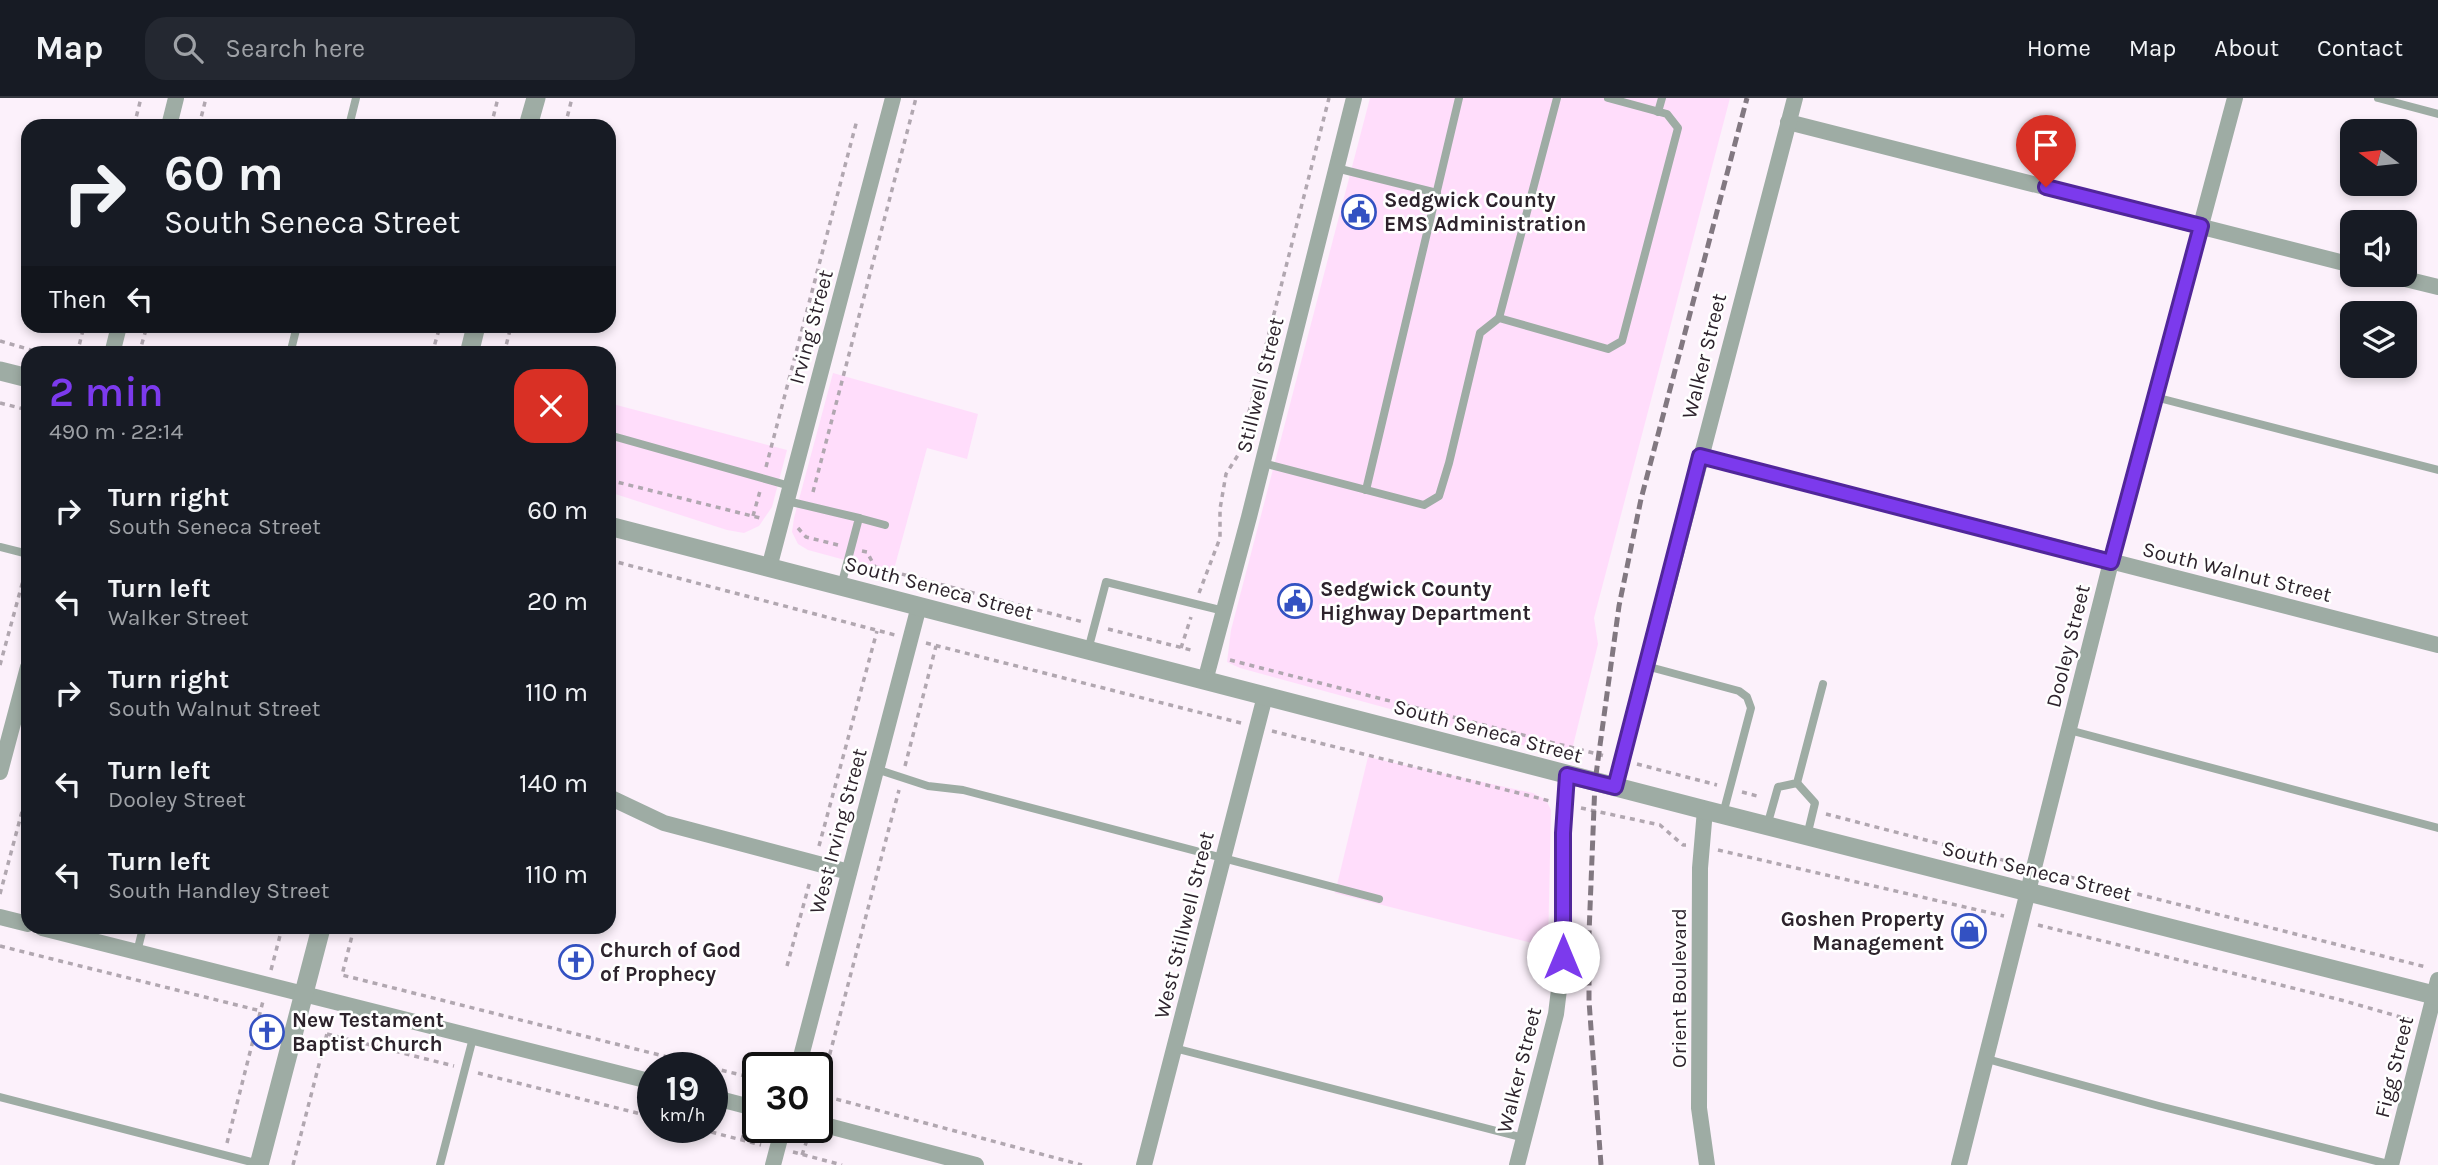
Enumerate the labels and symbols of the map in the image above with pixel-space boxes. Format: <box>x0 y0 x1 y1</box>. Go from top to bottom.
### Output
pin <box>2016 115 2076 187</box>
north arrow <box>2340 119 2417 196</box>
place label: Sedgwick County EMS Administration <box>1384 188 1586 236</box>
public building icon: Sedgwick County EMS Administration <box>1340 193 1378 231</box>
street label: Irving Street <box>784 267 838 387</box>
street label: Walker Street <box>1677 291 1731 421</box>
street label: Stillwell Street <box>1232 315 1288 455</box>
street label: South Walnut Street <box>2140 537 2334 607</box>
street label: South Seneca Street <box>842 551 1036 625</box>
place label: Sedgwick County Highway Department <box>1320 577 1531 625</box>
public building icon: Sedgwick County Highway Department <box>1276 582 1314 620</box>
street label: Dooley Street <box>2041 582 2095 710</box>
street label: South Seneca Street <box>1391 694 1585 768</box>
street label: West Irving Street <box>804 746 872 916</box>
street label: West Stillwell Street <box>1149 829 1219 1021</box>
street label: South Seneca Street <box>1940 836 2134 906</box>
place label: Goshen Property Management <box>1781 907 1944 955</box>
street label: Orient Boulevard <box>1667 908 1691 1068</box>
shop icon: Goshen Property Management <box>1950 912 1988 950</box>
position arrow <box>1526 920 1600 994</box>
place label: Church of God of Prophecy <box>600 938 741 986</box>
church icon: Church of God of Prophecy <box>557 943 595 981</box>
street label: Walker Street <box>1492 1005 1546 1135</box>
place label: New Testament Baptist Church <box>292 1008 444 1056</box>
church icon: New Testament Baptist Church <box>248 1013 286 1051</box>
street label: Figg Street <box>2370 1014 2418 1120</box>
speed limit sign: 30 <box>742 1052 833 1143</box>

